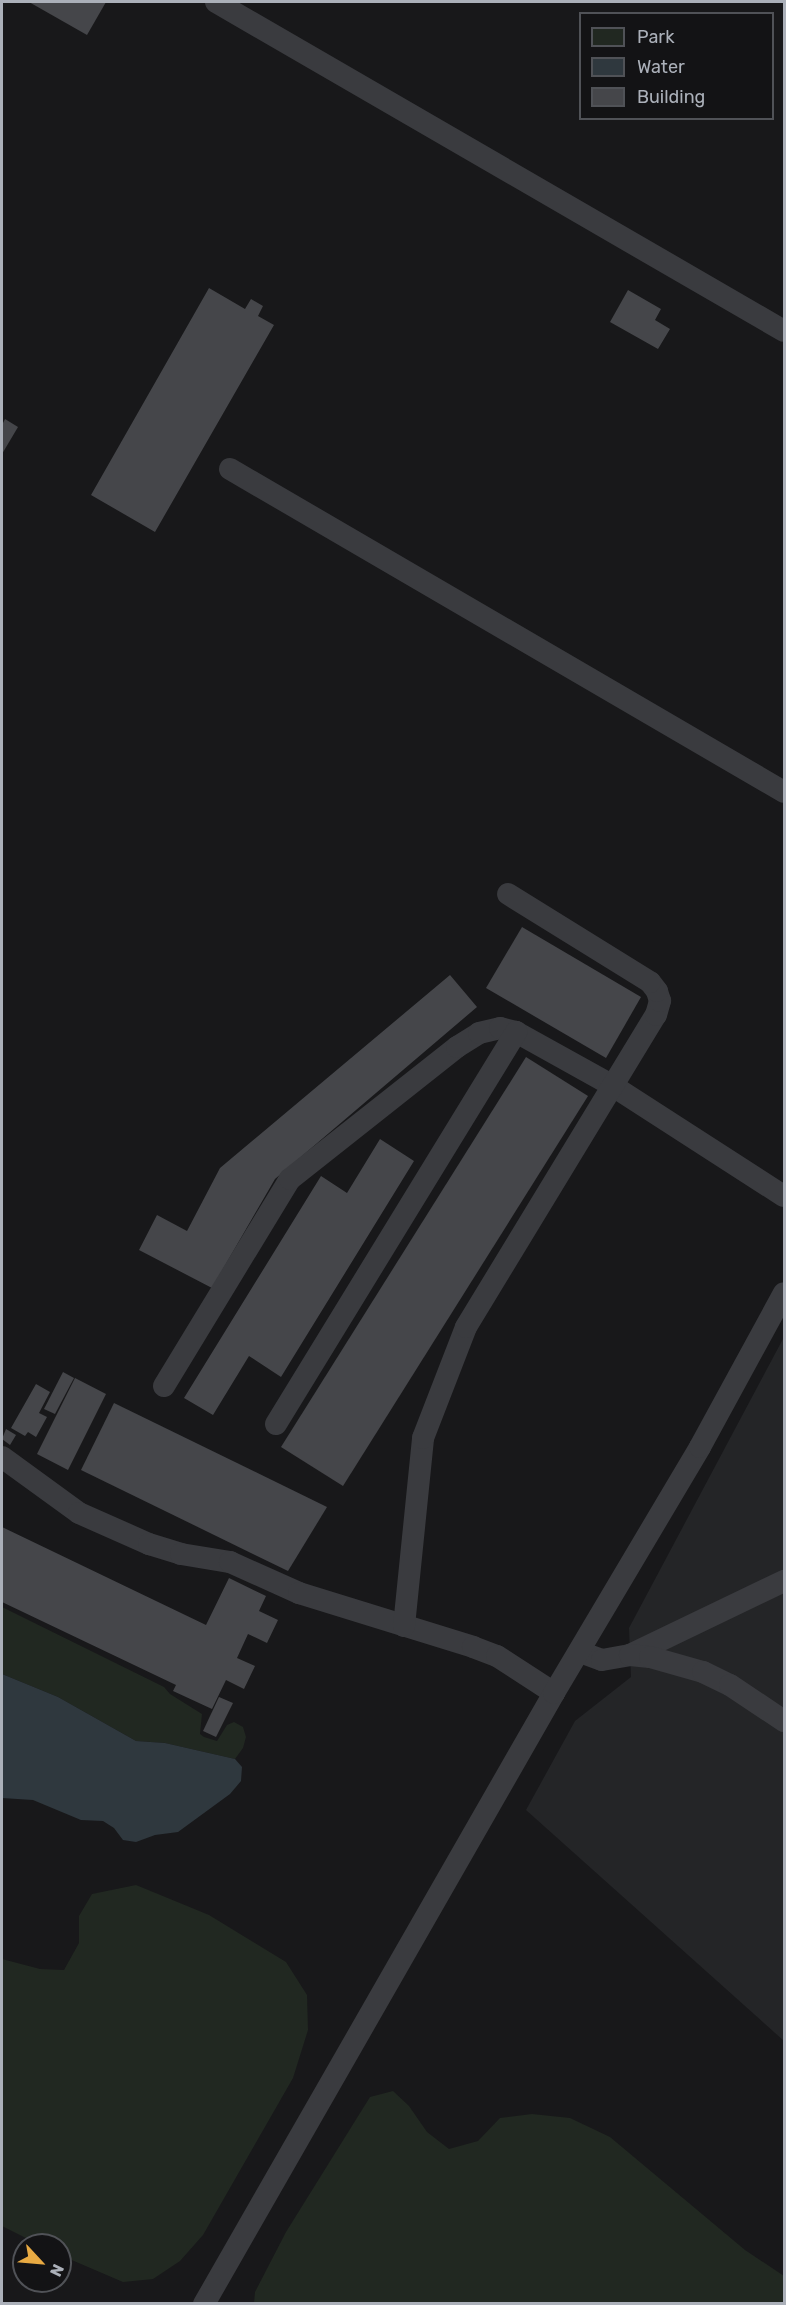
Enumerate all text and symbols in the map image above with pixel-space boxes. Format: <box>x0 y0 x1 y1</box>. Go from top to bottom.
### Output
legend <box>579 12 774 120</box>
text: Park <box>637 26 674 48</box>
text: Water <box>637 56 685 78</box>
text: Building <box>637 86 705 108</box>
north arrow <box>12 2233 72 2293</box>
text: N <box>46 2261 68 2280</box>

